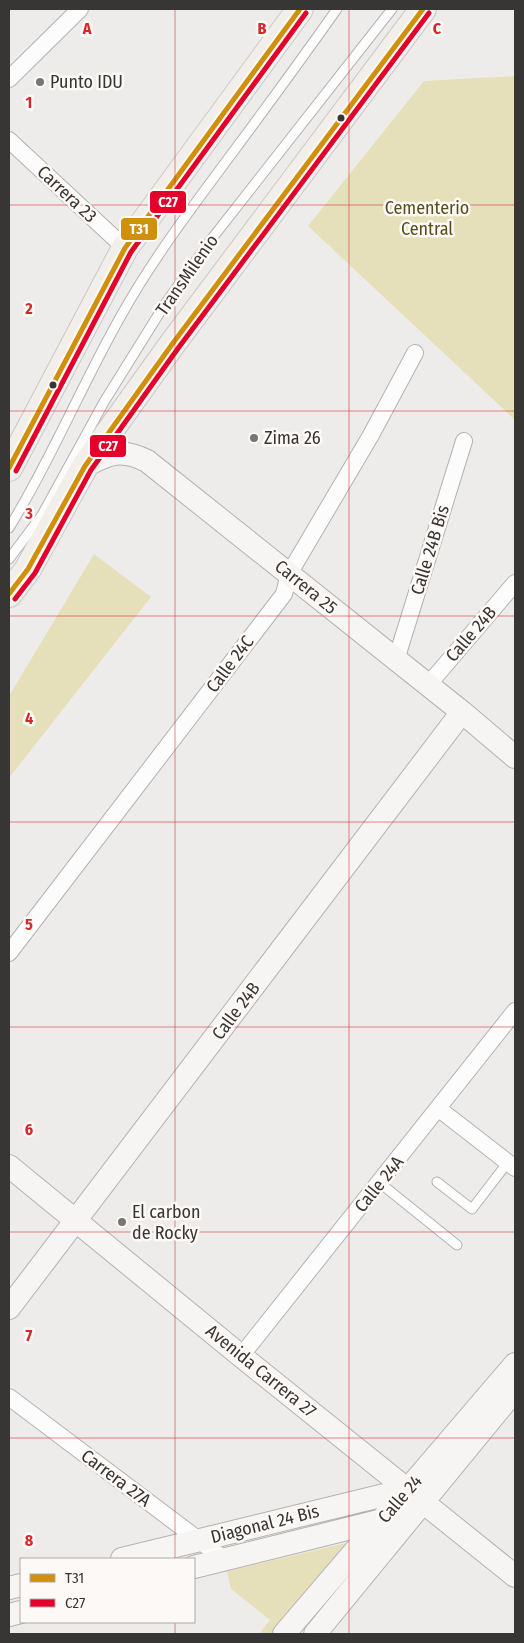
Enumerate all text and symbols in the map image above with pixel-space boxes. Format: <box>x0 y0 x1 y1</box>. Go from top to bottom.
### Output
text: A <box>82 19 92 38</box>
text: B <box>258 19 267 38</box>
text: C <box>433 19 442 38</box>
place label: Punto IDU <box>50 71 123 93</box>
marker: Punto IDU <box>34 76 46 88</box>
text: 1 <box>26 93 32 112</box>
unlabelled marker <box>336 113 346 123</box>
street label: Carrera 23 <box>33 161 101 227</box>
line badge: C27 <box>149 190 187 214</box>
text: C27 <box>158 194 178 211</box>
park label: Cementerio Central <box>385 197 469 240</box>
line badge: T31 <box>120 217 158 241</box>
text: T31 <box>129 221 149 238</box>
street label: TransMilenio <box>151 230 223 320</box>
text: 2 <box>24 299 33 318</box>
unlabelled marker <box>48 380 58 390</box>
place label: Zima 26 <box>264 427 321 449</box>
marker: Zima 26 <box>248 432 260 444</box>
line badge: C27 <box>89 434 127 458</box>
text: C27 <box>98 438 118 455</box>
street label: Calle 24B Bis <box>406 502 454 597</box>
text: 3 <box>24 504 33 523</box>
street label: Carrera 25 <box>270 555 342 619</box>
street label: Calle 24B <box>441 602 501 666</box>
street label: Calle 24C <box>201 631 259 697</box>
text: 4 <box>25 709 33 728</box>
text: 5 <box>25 915 33 934</box>
street label: Calle 24B <box>207 978 265 1044</box>
text: 6 <box>25 1120 33 1139</box>
street label: Calle 24A <box>350 1151 409 1217</box>
place label: El carbon de Rocky <box>132 1201 200 1244</box>
marker: El carbon de Rocky <box>116 1216 128 1228</box>
street label: Avenida Carrera 27 <box>201 1320 321 1422</box>
text: 7 <box>26 1326 33 1345</box>
street label: Carrera 27A <box>77 1445 156 1512</box>
street label: Calle 24 <box>373 1470 427 1528</box>
street label: Diagonal 24 Bis <box>208 1500 322 1548</box>
text: 8 <box>25 1531 34 1550</box>
legend <box>20 1558 195 1623</box>
text: T31 <box>65 1569 84 1587</box>
text: C27 <box>65 1594 85 1612</box>

